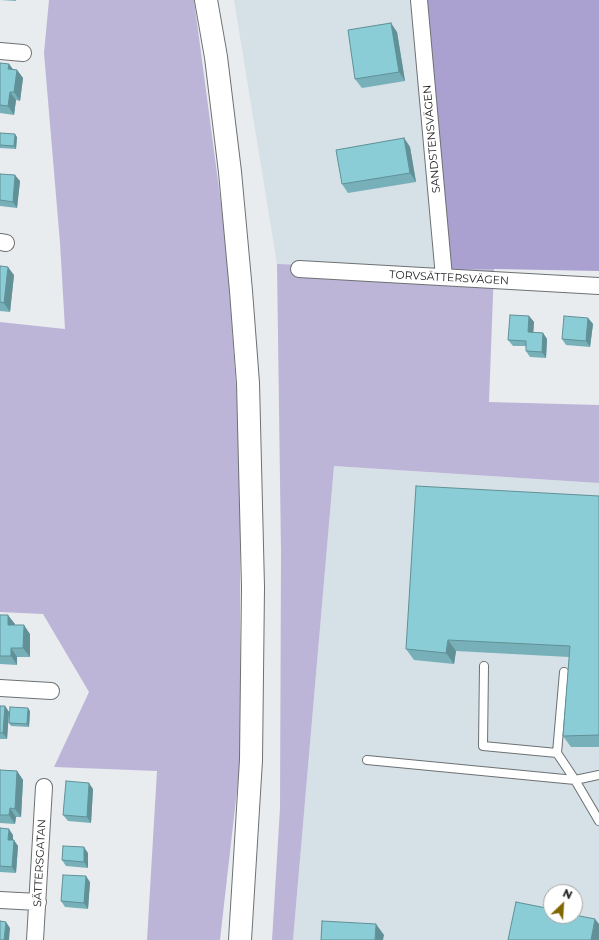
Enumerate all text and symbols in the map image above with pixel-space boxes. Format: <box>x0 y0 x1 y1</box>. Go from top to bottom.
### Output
street label: SANDSTENSVÄGEN <box>421 84 443 194</box>
street label: TORVSÄTTERSVÄGEN <box>389 268 509 288</box>
street label: SÄTTERSGATAN <box>31 819 49 907</box>
north arrow <box>543 884 583 924</box>
text: N <box>561 886 575 902</box>

